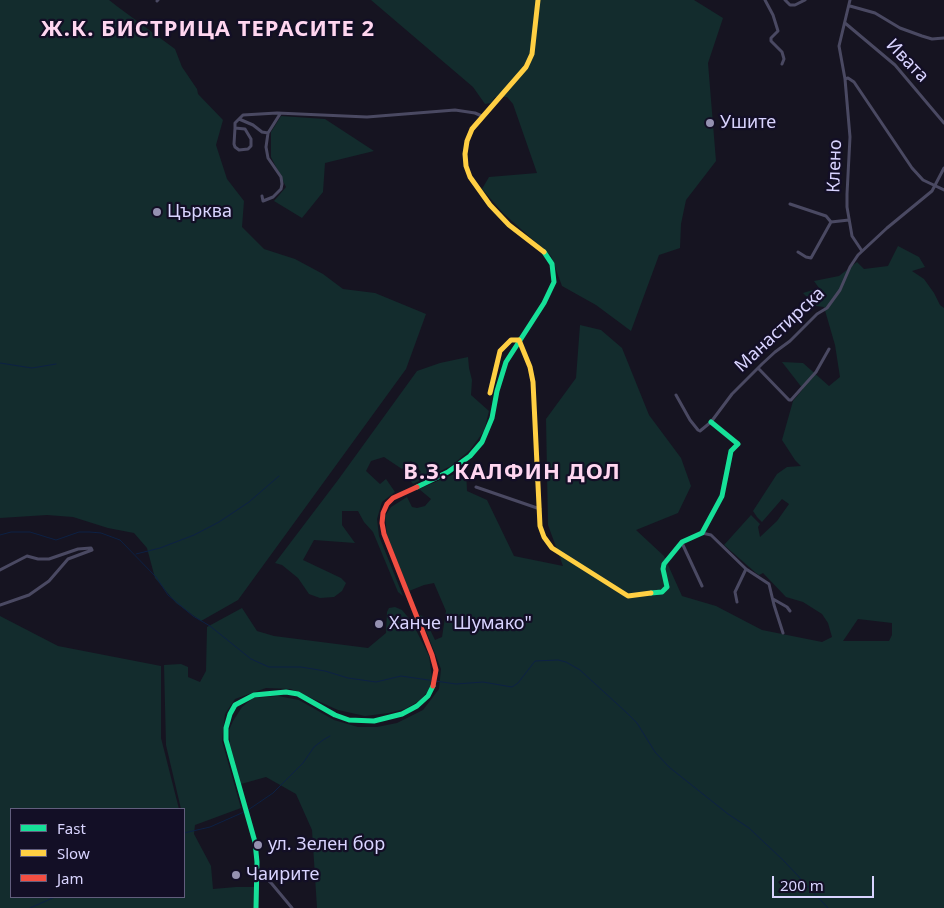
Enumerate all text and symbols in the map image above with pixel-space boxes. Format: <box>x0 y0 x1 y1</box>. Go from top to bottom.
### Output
district label: Ж.К. БИСТРИЦА ТЕРАСИТЕ 2 <box>38 17 378 43</box>
street label: Ивата <box>881 35 933 87</box>
place label: Ушите <box>720 112 776 134</box>
marker: Ушите <box>704 117 716 129</box>
street label: Клено <box>823 139 847 193</box>
place label: Църква <box>167 201 232 223</box>
marker: Църква <box>151 206 163 218</box>
street label: Манастирска <box>731 283 829 377</box>
district label: В.З. КАЛФИН ДОЛ <box>401 460 623 486</box>
place label: Ханче "Шумако" <box>389 613 532 635</box>
marker: Ханче "Шумако" <box>373 618 385 630</box>
legend <box>10 808 185 898</box>
text: Fast <box>57 818 86 838</box>
place label: ул. Зелен бор <box>268 834 385 856</box>
marker: ул. Зелен бор <box>252 839 264 851</box>
text: Slow <box>57 843 90 863</box>
place label: Чаирите <box>246 864 320 886</box>
scale bar <box>774 866 876 898</box>
text: Jam <box>57 868 84 888</box>
marker: Чаирите <box>230 869 242 881</box>
text: 200 m <box>780 875 824 895</box>

